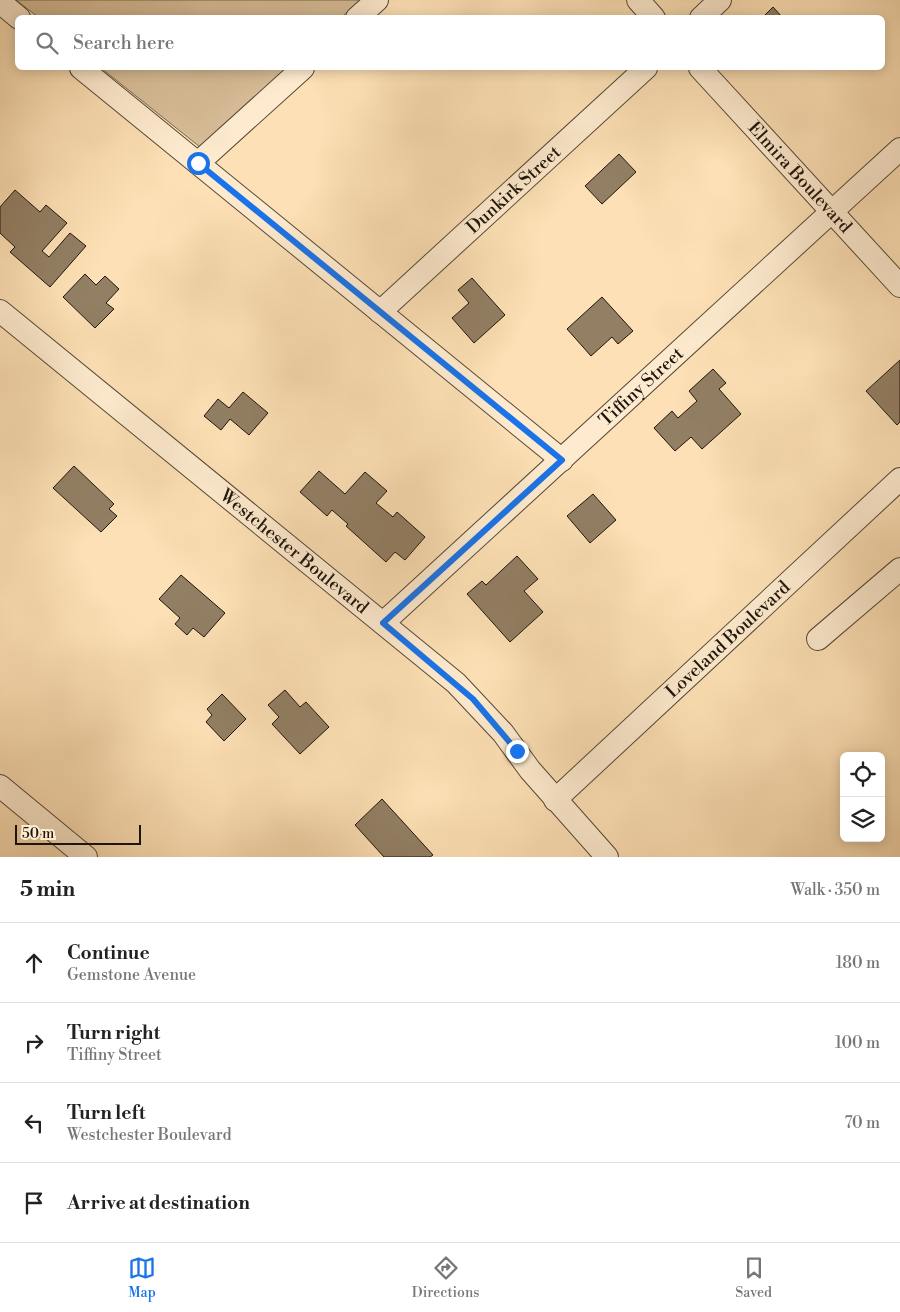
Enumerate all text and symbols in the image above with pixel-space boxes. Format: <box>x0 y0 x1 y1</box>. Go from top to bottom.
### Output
search box <box>15 15 885 70</box>
icon: search <box>33 29 61 57</box>
text: Search here <box>73 31 174 55</box>
street label: Elmira Boulevard <box>743 117 857 239</box>
street label: Dunkirk Street <box>462 141 566 239</box>
route start <box>187 152 210 175</box>
street label: Tiffiny Street <box>594 342 689 431</box>
street label: Westchester Boulevard <box>214 483 374 620</box>
street label: Loveland Boulevard <box>661 576 796 703</box>
route end <box>506 740 529 763</box>
map controls <box>840 752 885 842</box>
button: locate <box>840 752 885 797</box>
button: layers <box>840 797 885 842</box>
scale bar <box>15 822 141 845</box>
text: 50 m <box>22 825 54 843</box>
text: 5 min <box>20 877 75 903</box>
text: Walk · 350 m <box>791 880 880 900</box>
text: Continue <box>67 941 150 965</box>
icon: ahead <box>20 949 48 977</box>
text: 180 m <box>836 953 880 973</box>
text: Gemstone Avenue <box>67 965 196 985</box>
text: Turn right <box>67 1021 160 1045</box>
icon: right <box>20 1029 48 1057</box>
text: 100 m <box>835 1033 880 1053</box>
text: Tiffiny Street <box>67 1045 162 1065</box>
text: Turn left <box>67 1101 146 1125</box>
icon: left <box>20 1109 48 1137</box>
text: 70 m <box>844 1113 880 1133</box>
text: Westchester Boulevard <box>67 1125 232 1145</box>
icon: arrive <box>20 1189 48 1217</box>
text: Arrive at destination <box>67 1191 250 1215</box>
tab: Map <box>128 1254 156 1302</box>
tab: Directions <box>412 1254 479 1302</box>
tab: Saved <box>735 1254 772 1302</box>

